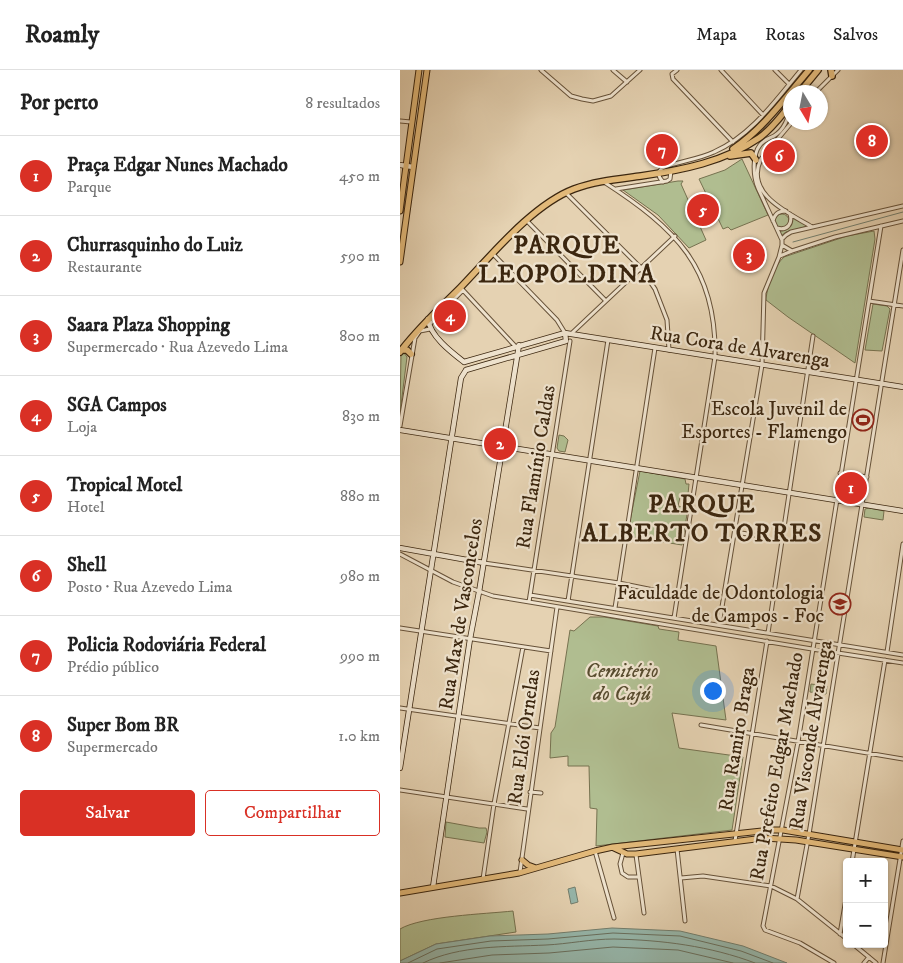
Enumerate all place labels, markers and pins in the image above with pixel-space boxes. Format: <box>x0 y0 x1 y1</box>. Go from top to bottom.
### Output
pin: 8 <box>856 122 888 160</box>
pin: 7 <box>646 131 678 169</box>
pin: 6 <box>763 137 795 175</box>
pin: 5 <box>687 191 719 229</box>
pin: 3 <box>733 236 765 274</box>
pin: 4 <box>434 297 466 335</box>
place label: Escola Juvenil de Esportes - Flamengo <box>681 397 847 445</box>
sports icon: Escola Juvenil de Esportes - Flamengo <box>851 408 875 432</box>
pin: 2 <box>484 425 516 463</box>
pin: 1 <box>835 469 867 507</box>
place label: Faculdade de Odontologia de Campos - Foc <box>617 581 824 629</box>
school or university icon: Faculdade de Odontologia de Campos - Foc <box>828 592 852 616</box>

